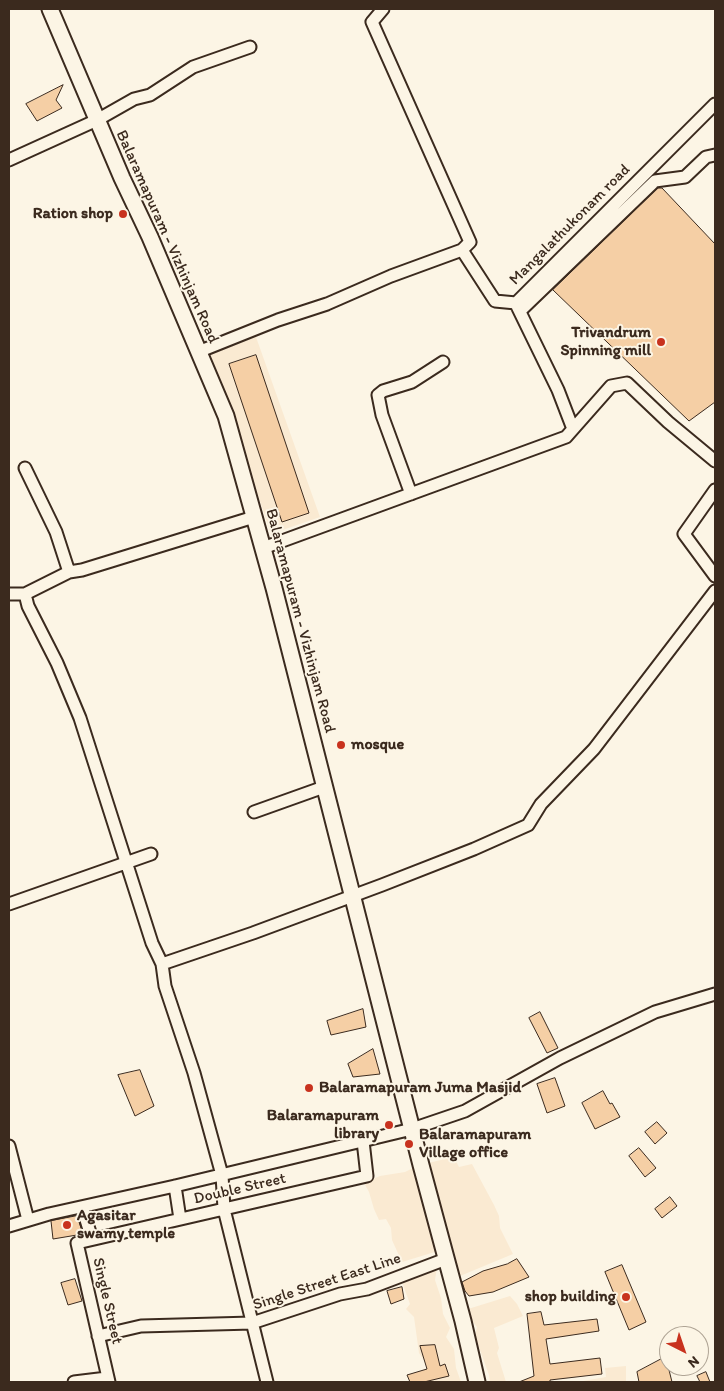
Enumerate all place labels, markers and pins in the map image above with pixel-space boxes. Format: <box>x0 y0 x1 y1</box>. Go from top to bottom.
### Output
place label: Ration shop <box>33 204 113 224</box>
marker: Ration shop <box>117 208 129 220</box>
place label: Trivandrum Spinning mill <box>560 323 651 361</box>
marker: Trivandrum Spinning mill <box>655 336 667 348</box>
place label: mosque <box>351 735 404 755</box>
marker: mosque <box>335 739 347 751</box>
place label: Balaramapuram Juma Masjid <box>319 1078 521 1098</box>
marker: Balaramapuram Juma Masjid <box>303 1082 315 1094</box>
place label: Balaramapuram library <box>267 1106 379 1144</box>
marker: Balaramapuram library <box>383 1119 395 1131</box>
place label: Balaramapuram Village office <box>419 1125 531 1163</box>
marker: Balaramapuram Village office <box>403 1138 415 1150</box>
place label: Agasitar swamy temple <box>77 1206 175 1244</box>
marker: Agasitar swamy temple <box>61 1219 73 1231</box>
place label: shop building <box>525 1287 616 1307</box>
marker: shop building <box>620 1291 632 1303</box>

